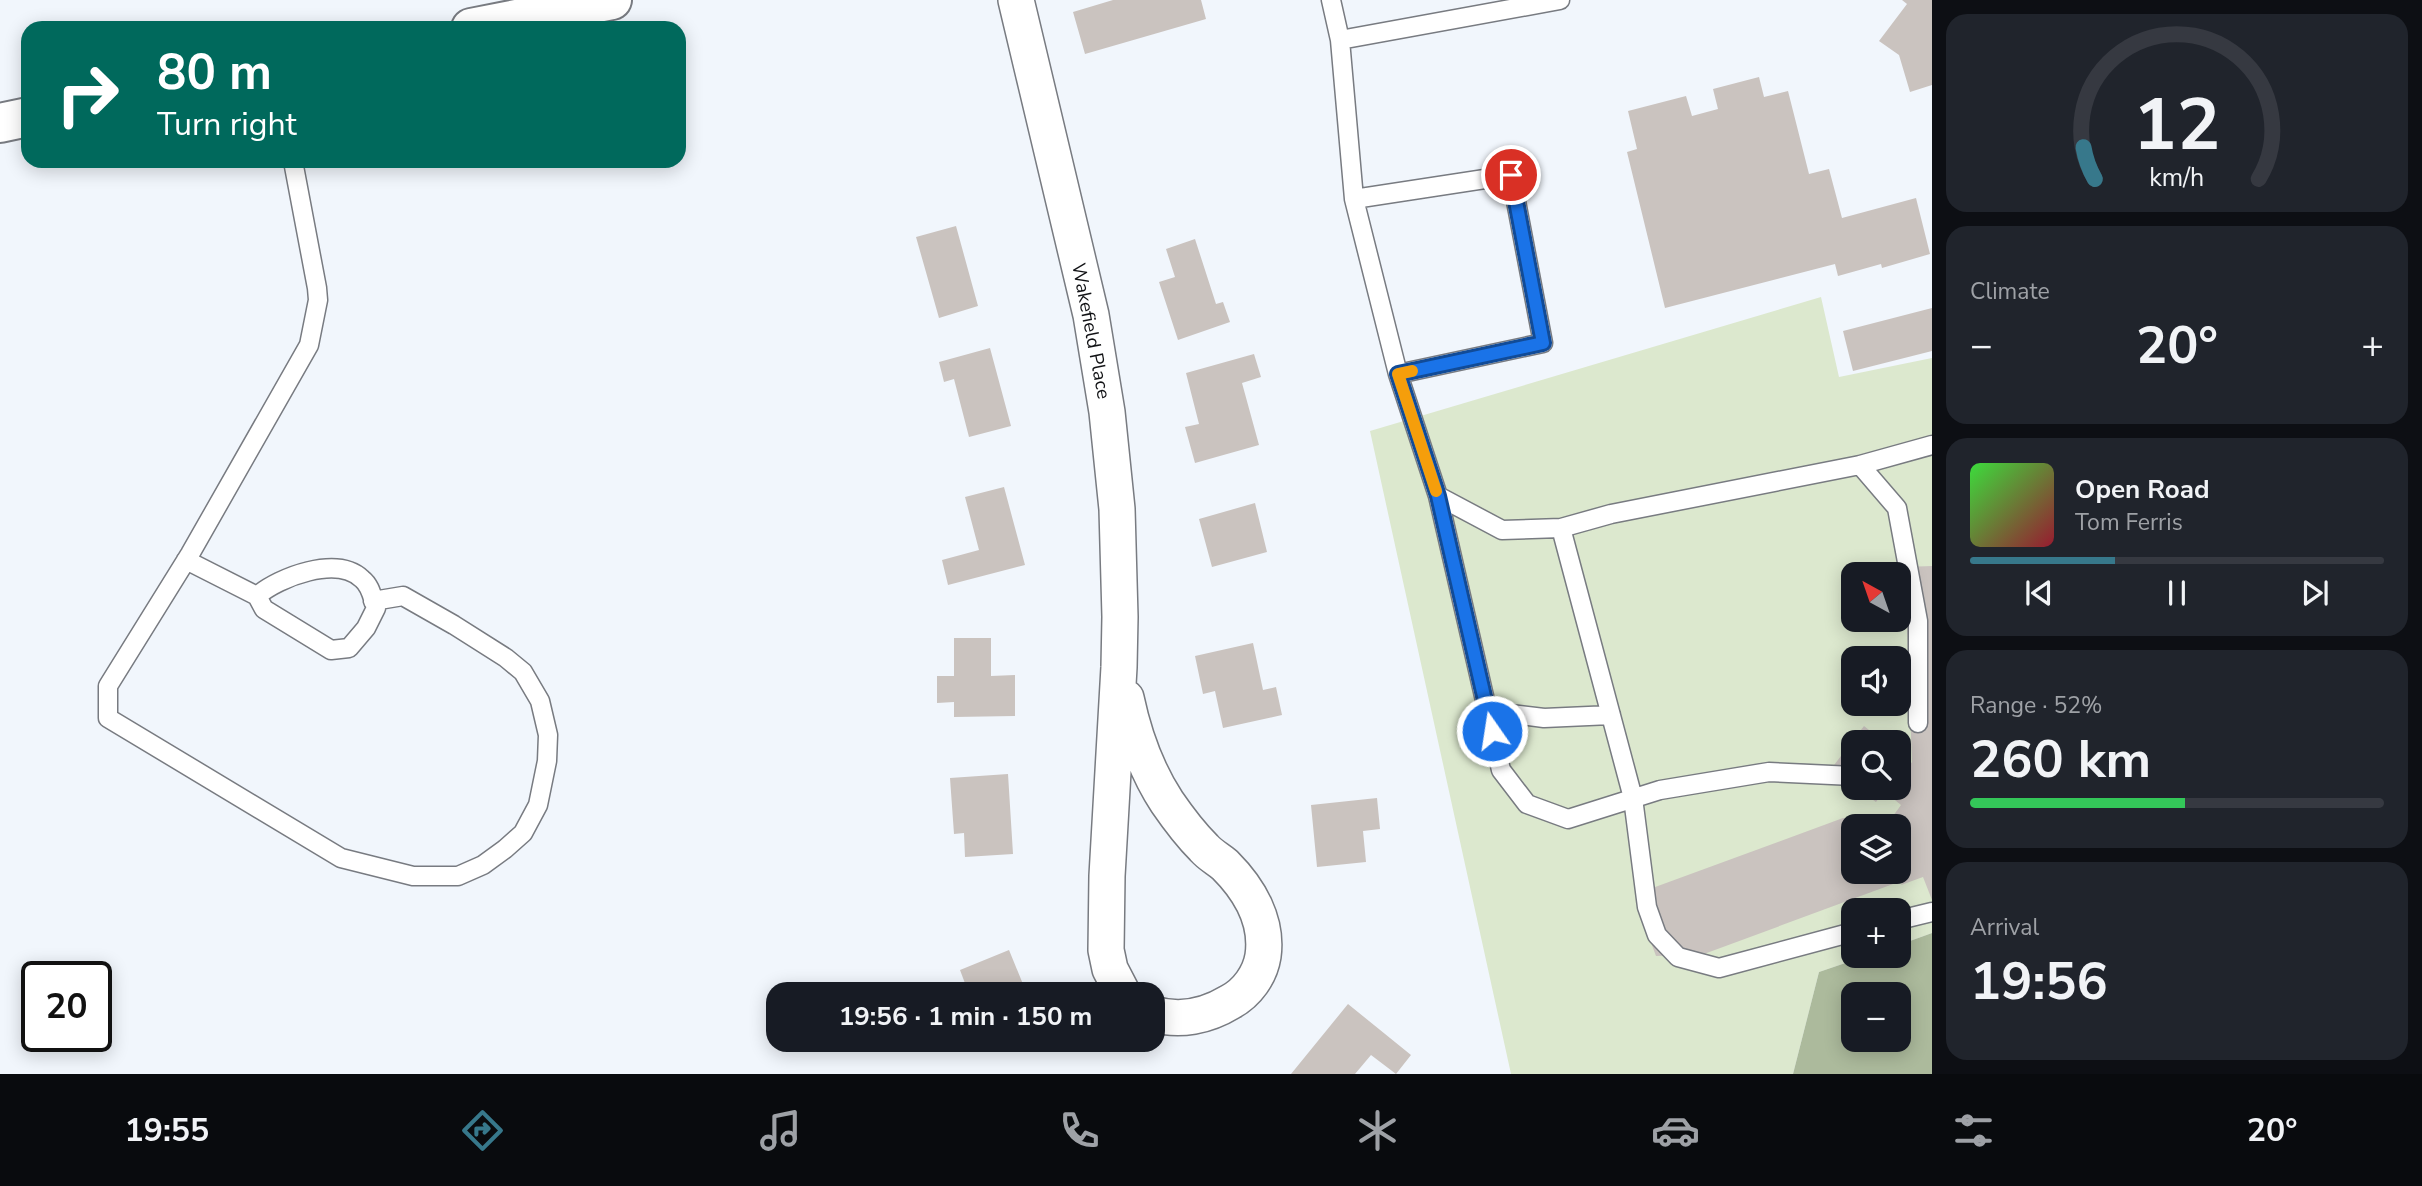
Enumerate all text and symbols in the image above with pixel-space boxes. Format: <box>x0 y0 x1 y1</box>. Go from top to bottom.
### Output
text: 80 m <box>157 39 272 106</box>
icon: right <box>42 49 133 140</box>
text: 12 <box>2133 75 2221 175</box>
text: Turn right <box>157 103 297 146</box>
pin <box>1481 145 1541 205</box>
icon: arrive <box>1492 156 1530 194</box>
text: km/h <box>2149 161 2205 195</box>
street label: Wakefield Place <box>1065 261 1117 401</box>
text: Climate <box>1970 276 2050 307</box>
text: 20° <box>2136 310 2218 381</box>
text: − <box>1970 320 1993 371</box>
text: + <box>2361 320 2384 371</box>
text: Open Road <box>2075 472 2210 507</box>
text: Tom Ferris <box>2075 507 2183 538</box>
north arrow <box>1841 562 1911 632</box>
map controls <box>1841 562 1911 1052</box>
icon: previous <box>2020 574 2058 612</box>
icon: pause <box>2158 574 2196 612</box>
icon: next <box>2296 574 2334 612</box>
button: sound <box>1841 646 1911 716</box>
text: Range · 52% <box>1970 690 2102 721</box>
position arrow <box>1455 694 1529 768</box>
text: 260 km <box>1970 724 2151 795</box>
button: search <box>1841 730 1911 800</box>
button: layers <box>1841 814 1911 884</box>
button: + <box>1841 898 1911 968</box>
text: Arrival <box>1970 912 2039 943</box>
text: 19:56 <box>1970 946 2108 1017</box>
speed limit sign: 20 <box>21 961 112 1052</box>
button: − <box>1841 982 1911 1052</box>
text: 19:56 · 1 min · 150 m <box>839 999 1092 1034</box>
icon: directions <box>458 1106 507 1155</box>
icon: music <box>756 1106 805 1155</box>
icon: phone <box>1055 1106 1104 1155</box>
icon: climate <box>1353 1106 1402 1155</box>
icon: car <box>1651 1106 1700 1155</box>
icon: filters <box>1949 1106 1998 1155</box>
text: 19:55 <box>125 1109 209 1152</box>
text: 20° <box>2247 1109 2297 1152</box>

